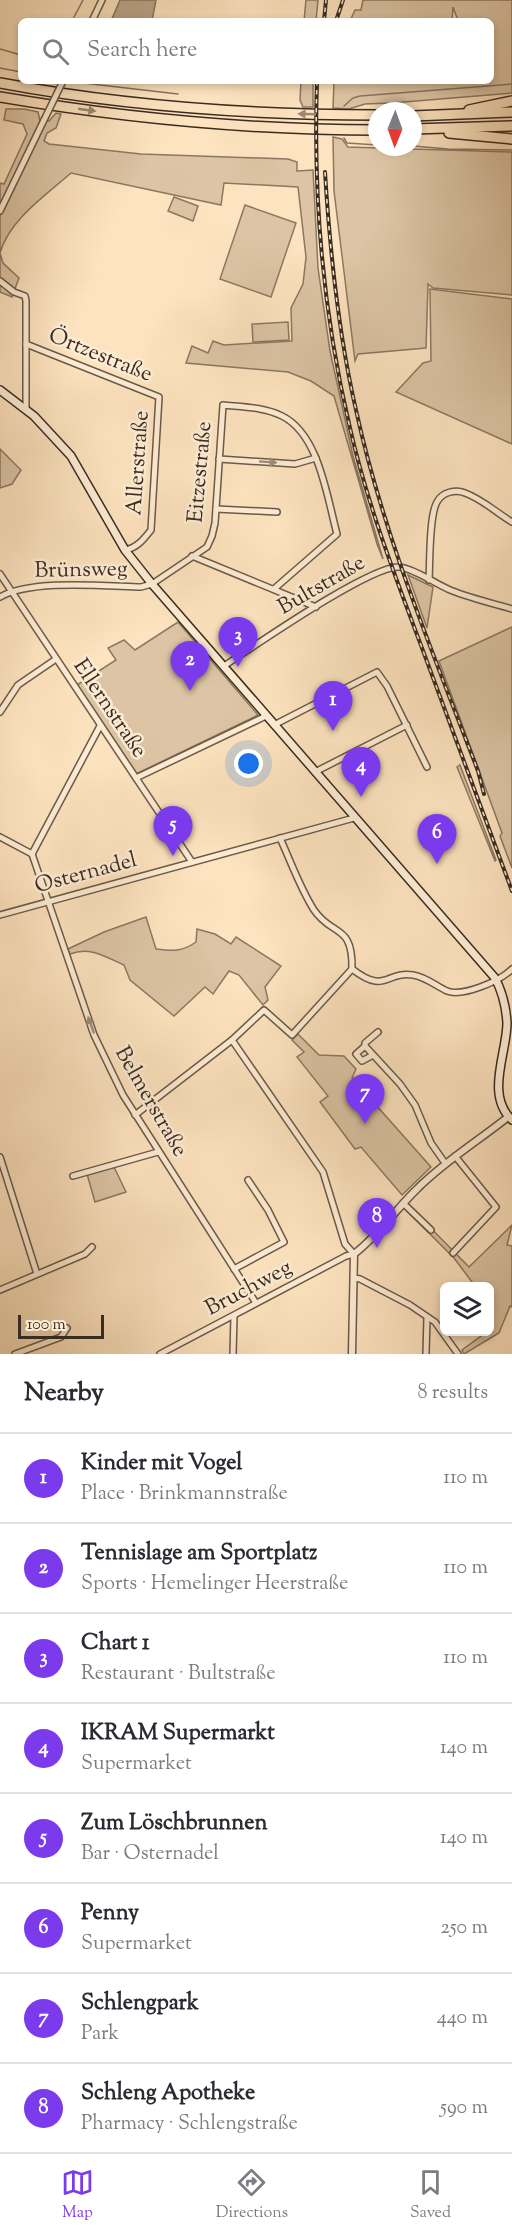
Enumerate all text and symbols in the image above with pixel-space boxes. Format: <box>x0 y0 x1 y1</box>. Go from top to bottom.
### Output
search box <box>18 18 494 84</box>
icon: search <box>39 35 72 68</box>
text: Search here <box>87 35 197 67</box>
north arrow <box>368 102 422 156</box>
one-way arrow <box>78 105 97 115</box>
one-way arrow <box>297 109 316 119</box>
street label: Örtzestraße <box>43 320 157 391</box>
street label: Allerstraße <box>119 410 159 516</box>
street label: Eitzestraße <box>181 420 221 524</box>
one-way arrow <box>259 458 278 467</box>
street label: Bultstraße <box>272 548 372 624</box>
street label: Brünsweg <box>34 554 128 588</box>
pin: 3 <box>218 618 258 667</box>
pin: 2 <box>170 642 210 691</box>
street label: Ellernstraße <box>64 653 154 765</box>
pin: 1 <box>314 682 352 731</box>
pin: 4 <box>342 748 380 797</box>
your location <box>234 749 263 778</box>
pin: 5 <box>154 806 192 856</box>
pin: 6 <box>418 814 456 864</box>
street label: Osternadel <box>31 845 141 903</box>
one-way arrow <box>85 1016 95 1034</box>
street label: Belmerstraße <box>105 1041 195 1163</box>
pin: 7 <box>346 1074 385 1124</box>
pin: 8 <box>358 1198 397 1248</box>
street label: Bruchweg <box>200 1253 298 1325</box>
map controls <box>440 1282 494 1336</box>
button: layers <box>440 1282 494 1336</box>
scale bar <box>18 1312 104 1340</box>
text: 100 m <box>27 1314 66 1337</box>
text: Nearby <box>24 1375 104 1412</box>
text: 8 results <box>417 1379 488 1408</box>
text: Kinder mit Vogel <box>81 1448 242 1480</box>
text: 1 <box>40 1464 47 1493</box>
text: 110 m <box>443 1464 488 1493</box>
text: Place · Brinkmannstraße <box>81 1480 288 1509</box>
text: Tennislage am Sportplatz <box>81 1538 317 1570</box>
text: 2 <box>39 1554 48 1583</box>
text: 110 m <box>443 1554 488 1583</box>
text: Sports · Hemelinger Heerstraße <box>81 1570 348 1599</box>
text: Chart 1 <box>81 1628 149 1660</box>
text: 3 <box>39 1644 48 1673</box>
text: 110 m <box>443 1644 488 1673</box>
text: Restaurant · Bultstraße <box>81 1660 276 1689</box>
text: IKRAM Supermarkt <box>81 1718 275 1750</box>
text: 4 <box>38 1734 49 1763</box>
text: 140 m <box>440 1734 488 1763</box>
text: Supermarket <box>81 1750 192 1779</box>
text: Zum Löschbrunnen <box>81 1808 267 1840</box>
text: 5 <box>40 1824 47 1853</box>
text: 140 m <box>440 1824 488 1853</box>
text: Bar · Osternadel <box>81 1840 219 1869</box>
text: Penny <box>81 1898 139 1930</box>
text: 6 <box>39 1914 48 1943</box>
text: 250 m <box>440 1914 488 1943</box>
text: Supermarket <box>81 1930 192 1959</box>
text: Schlengpark <box>81 1988 199 2020</box>
text: 7 <box>38 2004 49 2033</box>
text: 440 m <box>437 2004 488 2033</box>
text: Park <box>81 2020 119 2049</box>
text: Schleng Apotheke <box>81 2078 255 2110</box>
text: 8 <box>39 2094 49 2123</box>
text: 590 m <box>440 2094 488 2123</box>
text: Pharmacy · Schlengstraße <box>81 2110 298 2139</box>
tab: Map <box>61 2166 94 2225</box>
tab: Directions <box>216 2166 288 2225</box>
tab: Saved <box>410 2166 451 2225</box>

